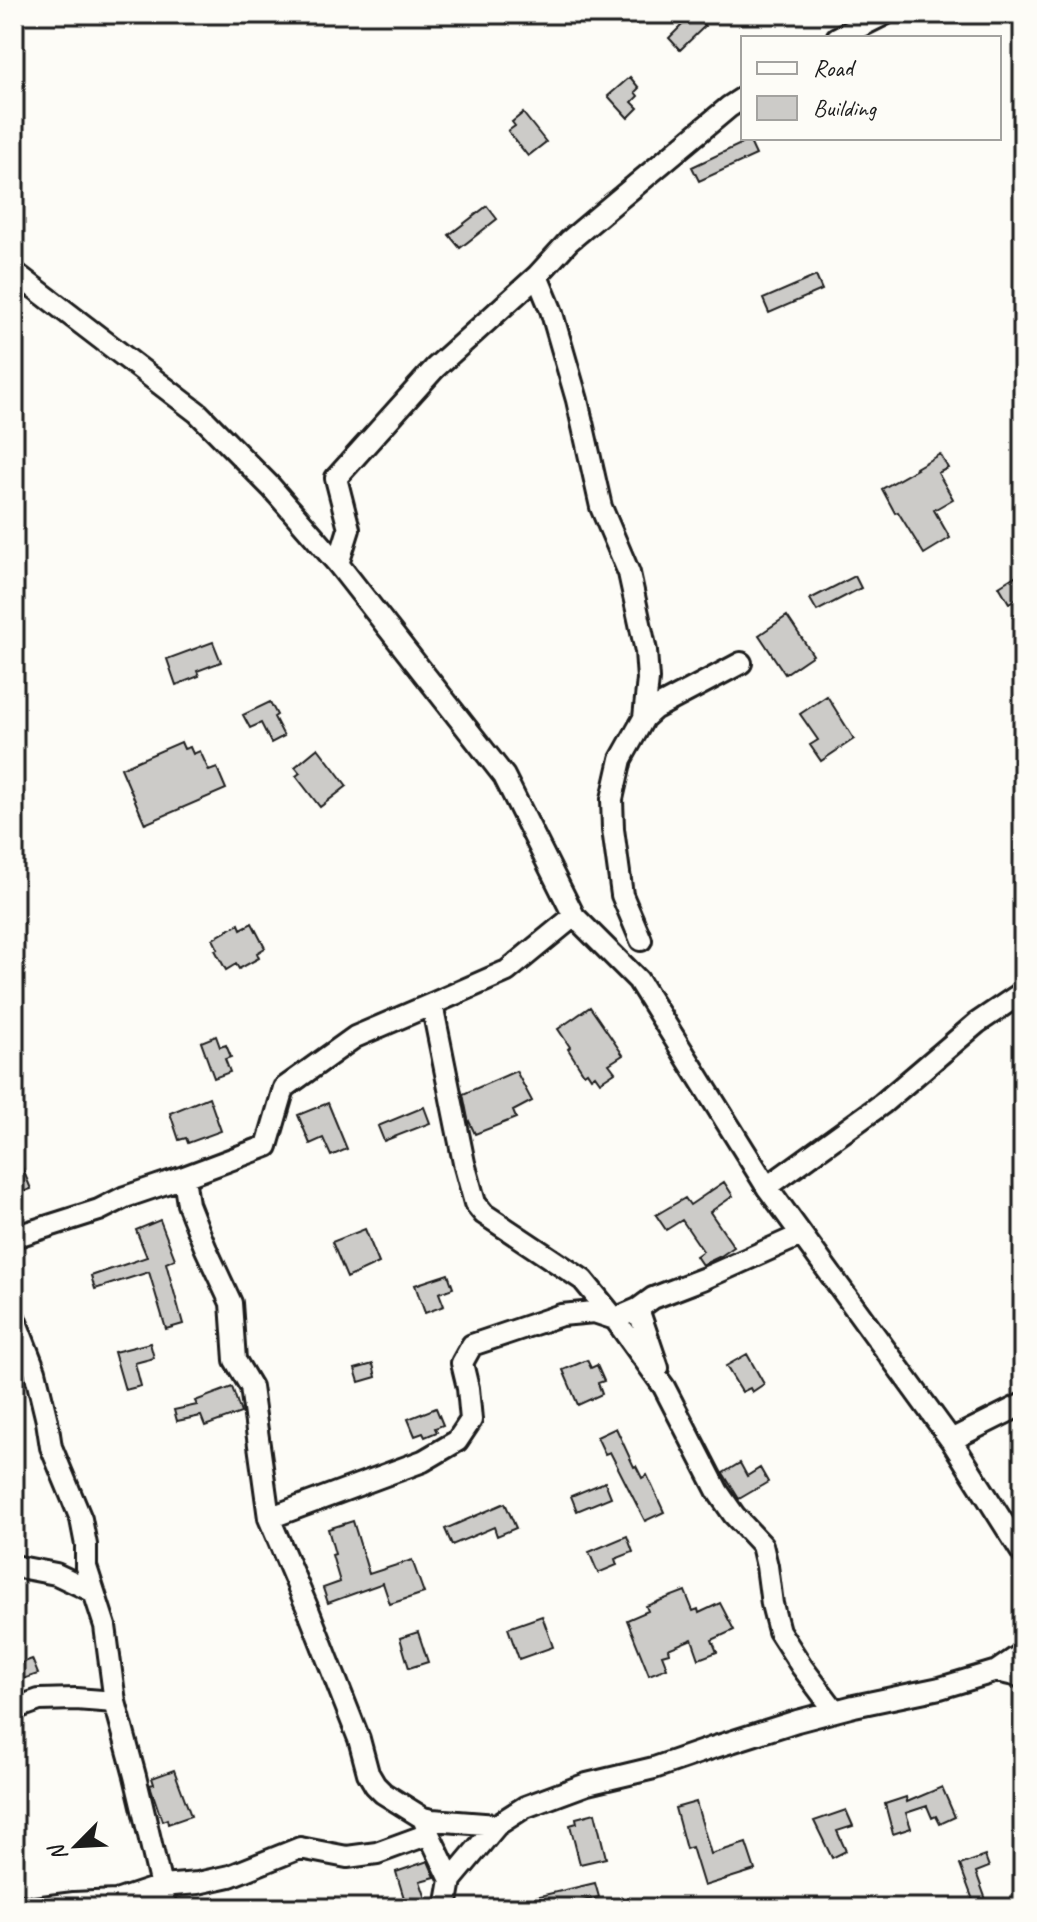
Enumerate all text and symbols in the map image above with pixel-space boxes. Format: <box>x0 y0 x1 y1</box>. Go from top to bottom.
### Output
legend <box>741 36 1001 140</box>
text: Road <box>813 53 857 83</box>
text: Building <box>813 93 878 123</box>
north arrow <box>36 1806 116 1886</box>
text: N <box>42 1839 74 1866</box>

